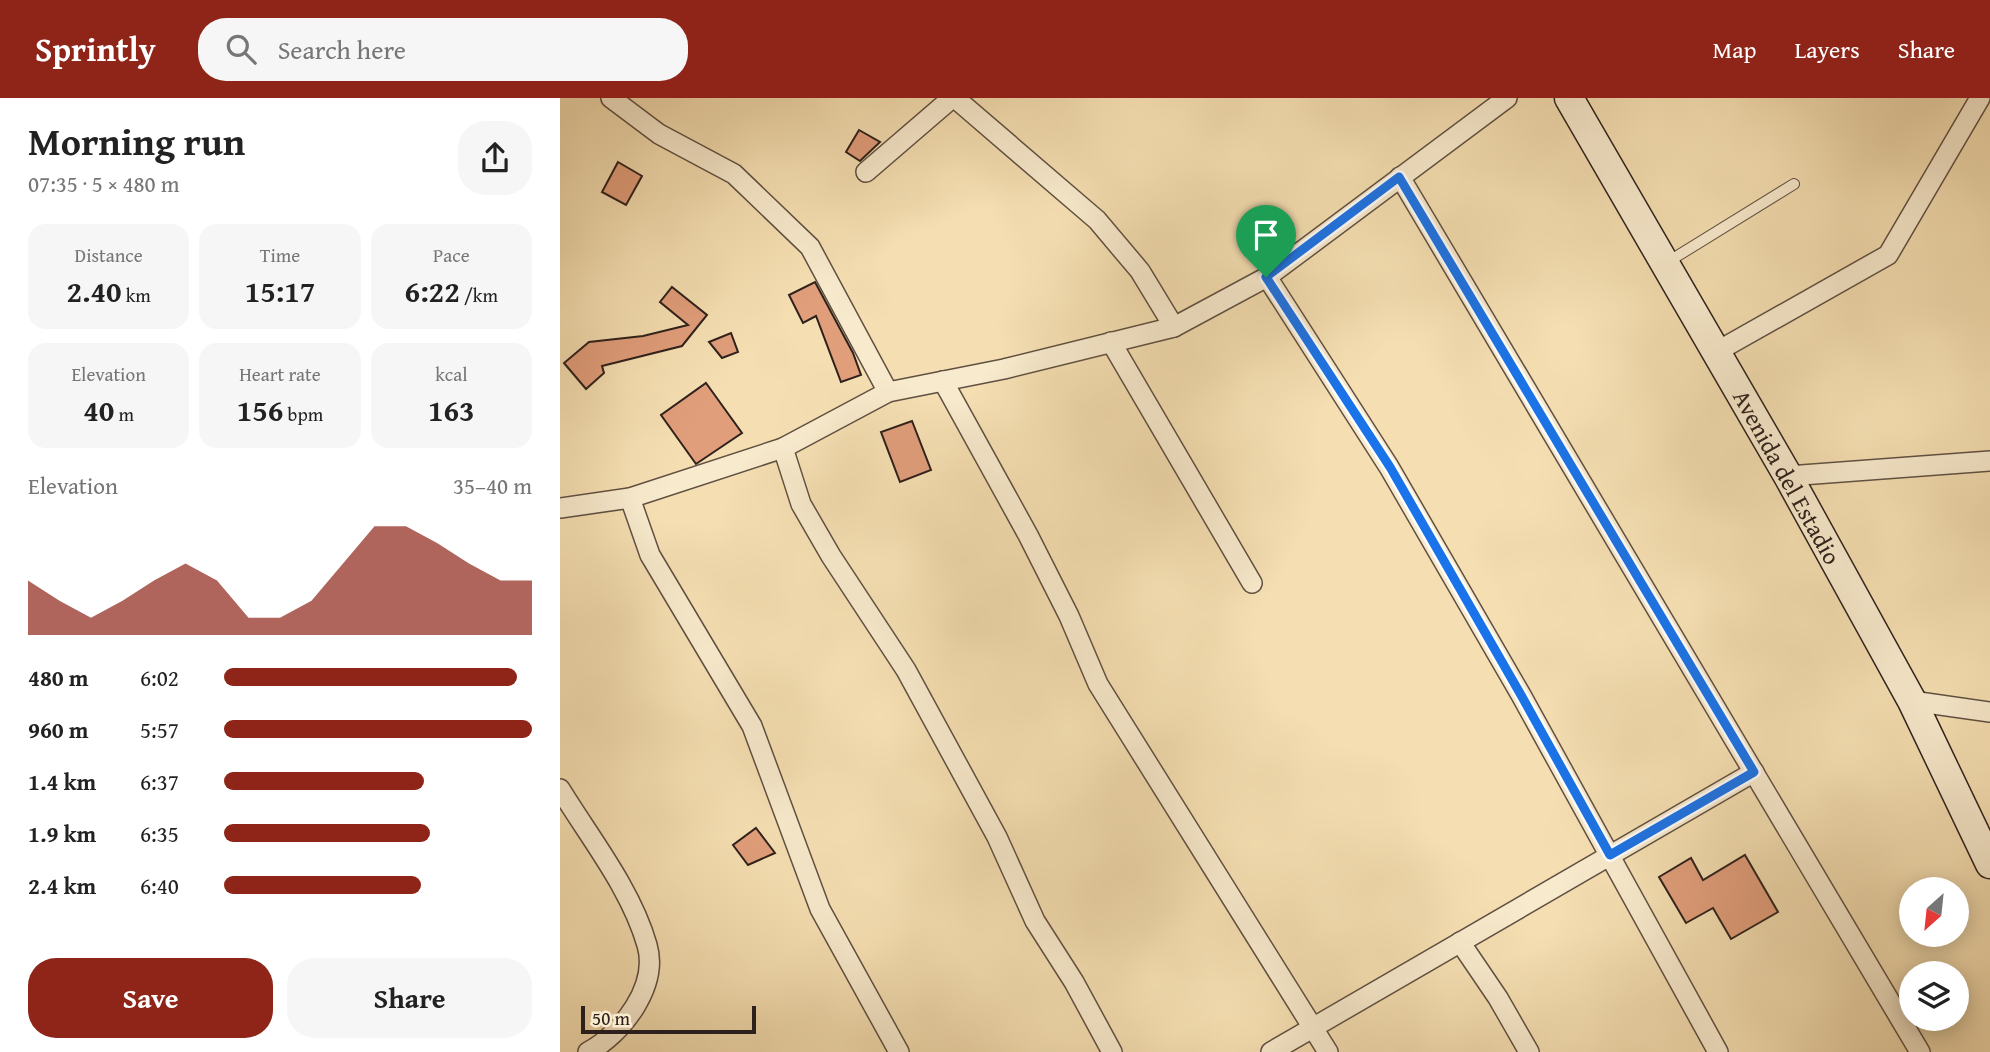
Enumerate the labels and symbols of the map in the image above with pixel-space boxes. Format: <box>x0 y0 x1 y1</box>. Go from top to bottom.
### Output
pin <box>1236 205 1296 277</box>
street label: Avenida del Estadio <box>1724 383 1850 571</box>
north arrow <box>1899 877 1969 947</box>
scale bar <box>581 1003 756 1035</box>

